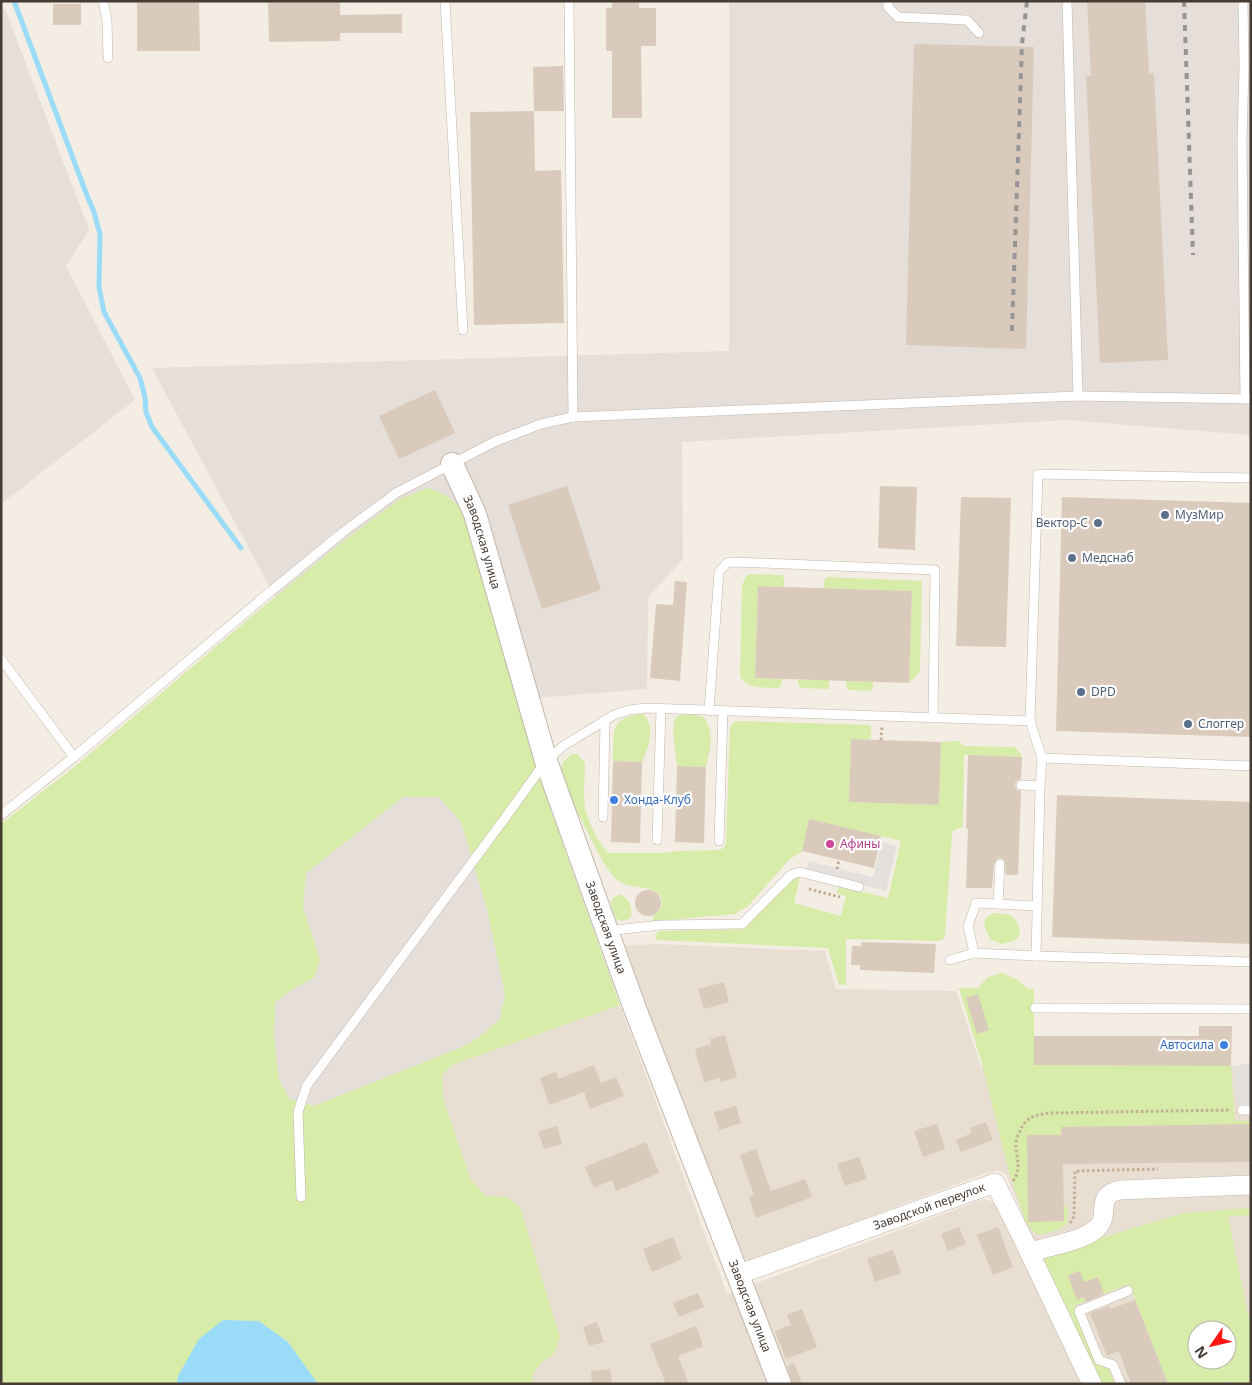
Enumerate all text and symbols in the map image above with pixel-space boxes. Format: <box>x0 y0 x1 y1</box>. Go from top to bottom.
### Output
street label: Заводская улица <box>459 492 505 591</box>
place label: МузМир <box>1175 506 1223 523</box>
marker: МузМир <box>1159 509 1171 521</box>
place label: Вектор-С <box>1036 514 1088 531</box>
marker: Вектор-С <box>1092 517 1104 529</box>
place label: Медснаб <box>1082 549 1134 566</box>
marker: Медснаб <box>1066 552 1078 564</box>
place label: DPD <box>1091 683 1116 700</box>
marker: DPD <box>1075 686 1087 698</box>
place label: Слоггер <box>1198 715 1244 732</box>
marker: Слоггер <box>1182 718 1194 730</box>
place label: Хонда-Клуб <box>624 791 691 808</box>
marker: Хонда-Клуб <box>608 794 620 806</box>
place label: Афины <box>840 835 880 852</box>
marker: Афины <box>824 838 836 850</box>
street label: Заводская улица <box>582 879 631 976</box>
place label: Автосила <box>1160 1036 1214 1053</box>
marker: Автосила <box>1218 1039 1230 1051</box>
street label: Заводской переулок <box>871 1178 988 1234</box>
street label: Заводская улица <box>725 1257 776 1354</box>
north arrow <box>1187 1320 1237 1370</box>
text: N <box>1190 1343 1212 1363</box>

